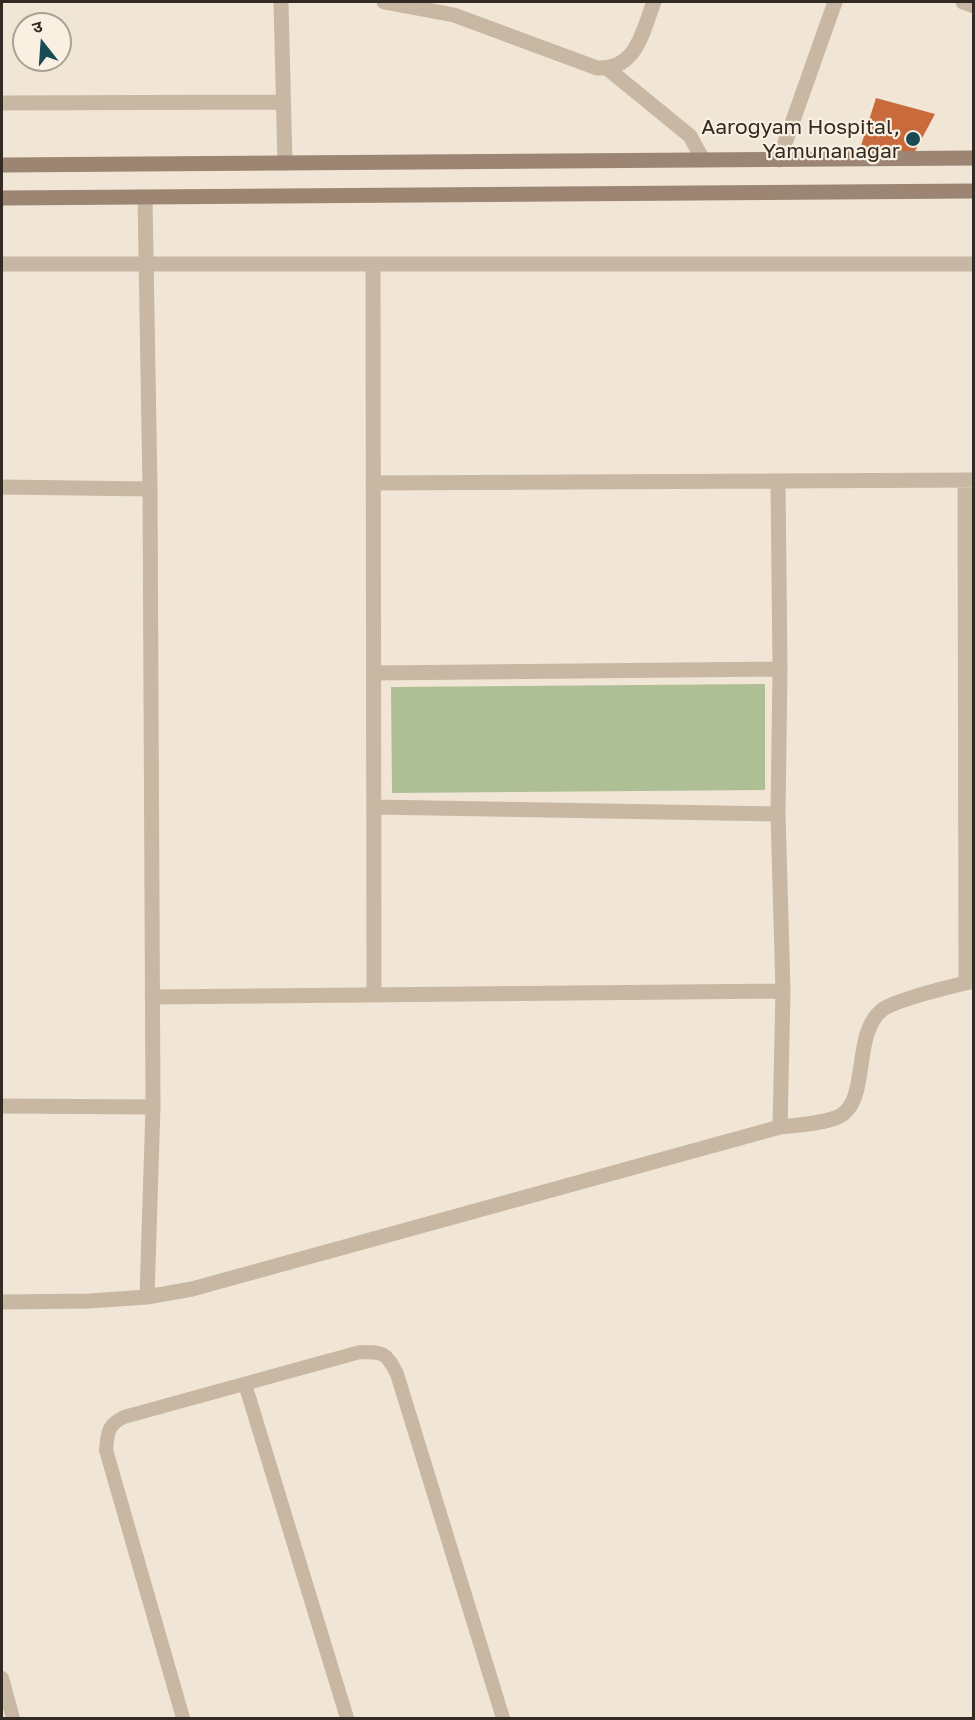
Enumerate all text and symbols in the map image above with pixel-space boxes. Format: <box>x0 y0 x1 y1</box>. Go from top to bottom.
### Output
north arrow <box>12 12 72 72</box>
text: उ <box>30 16 45 38</box>
place label: Aarogyam Hospital, Yamunanagar <box>701 114 900 164</box>
marker: Aarogyam Hospital, Yamunanagar <box>904 130 922 148</box>

